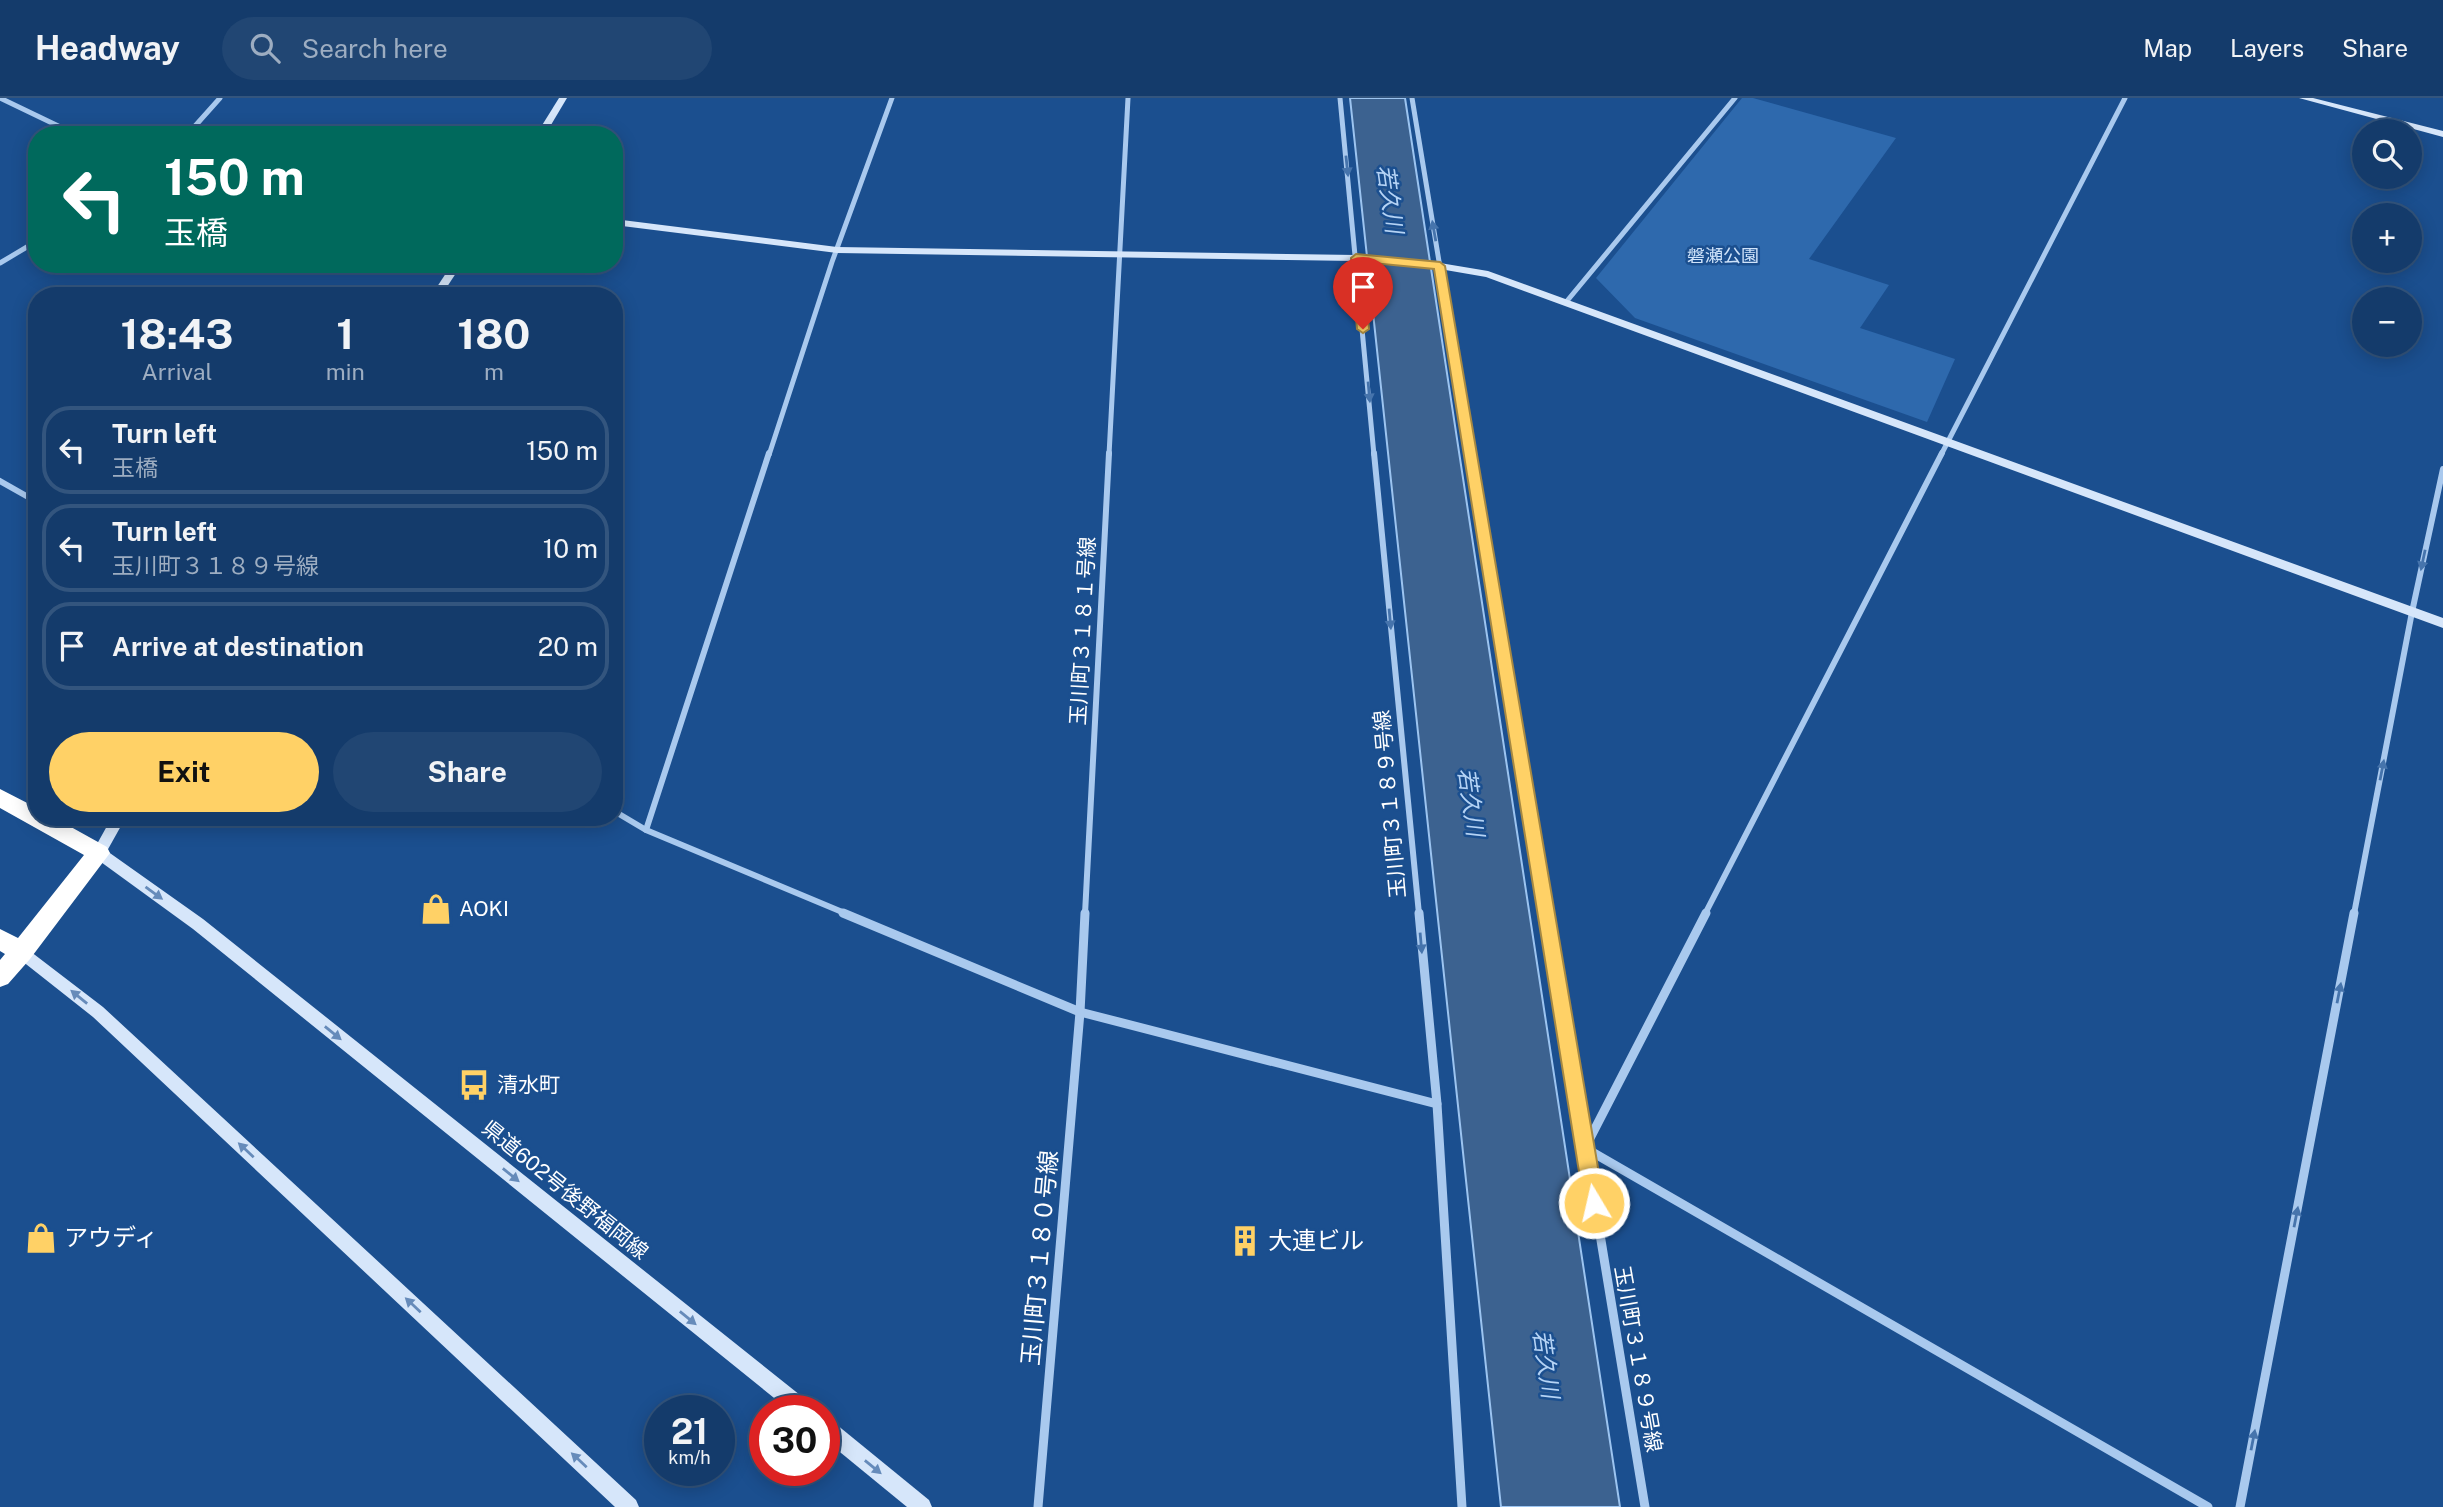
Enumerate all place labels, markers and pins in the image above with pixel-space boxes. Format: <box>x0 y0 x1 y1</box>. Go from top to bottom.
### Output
pin <box>1333 257 1393 329</box>
shop icon: AOKI <box>419 892 453 926</box>
place label: AOKI <box>459 896 509 921</box>
bus stop icon: 清水町 <box>457 1068 491 1102</box>
place label: 清水町 <box>497 1072 560 1097</box>
shop icon: アウディ <box>24 1221 58 1255</box>
place label: アウディ <box>64 1223 158 1251</box>
building icon: 大連ビル <box>1228 1224 1262 1258</box>
place label: 大連ビル <box>1268 1226 1364 1254</box>

